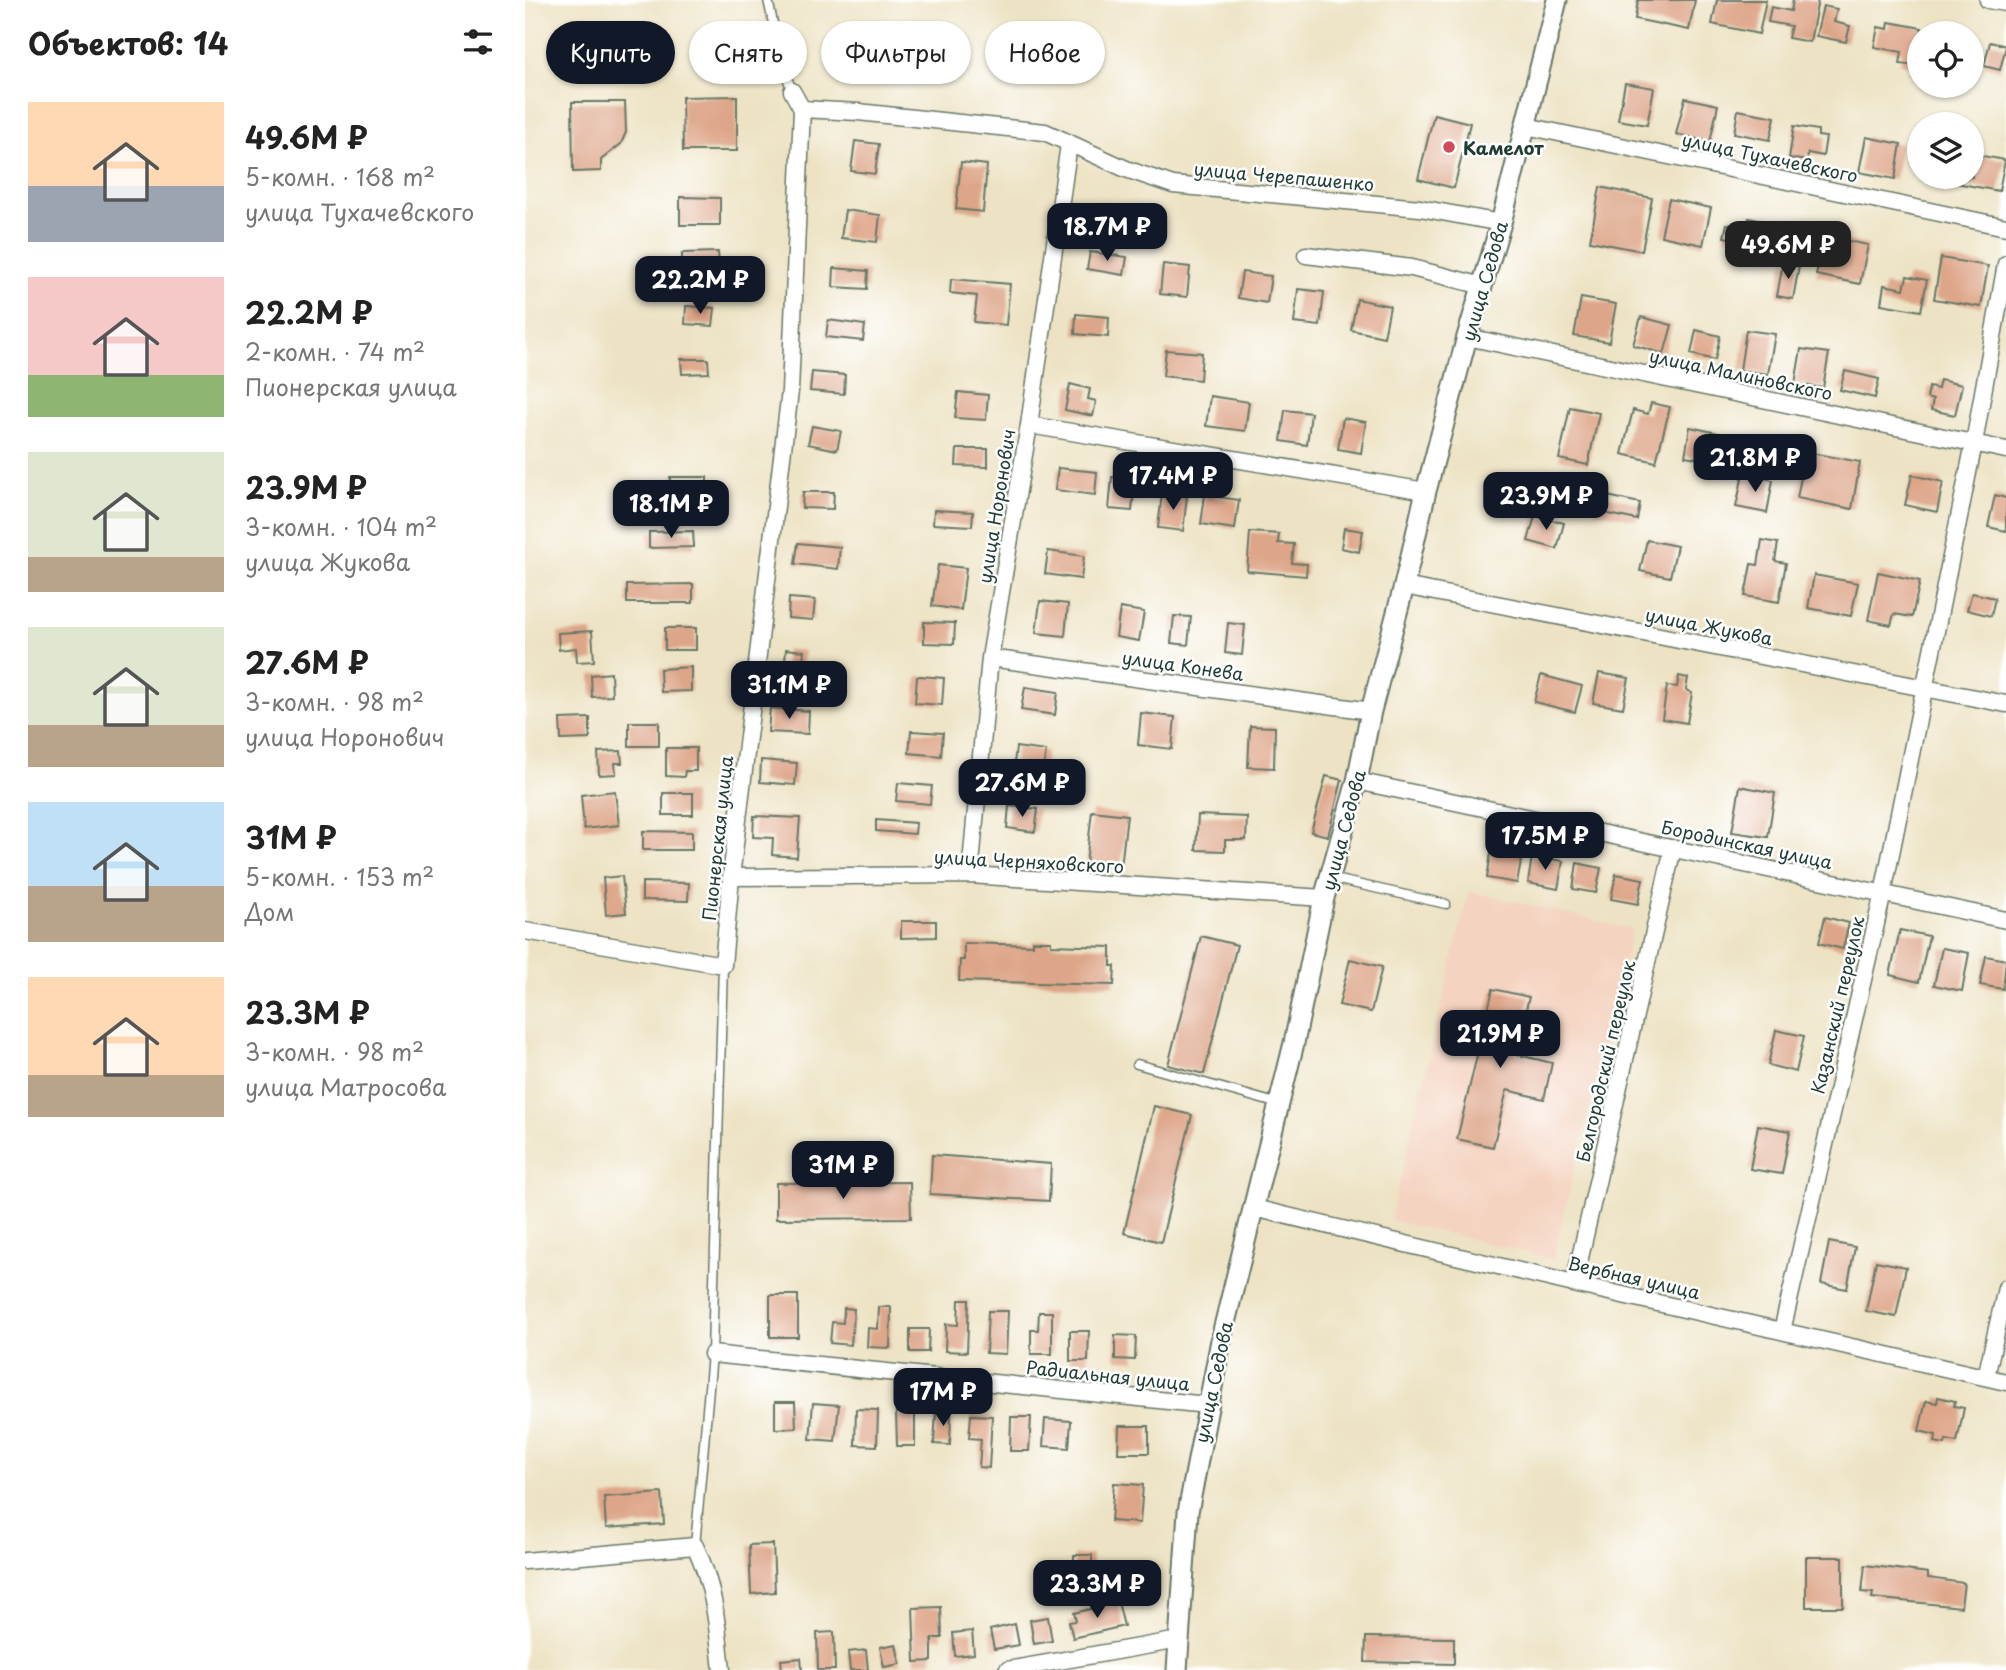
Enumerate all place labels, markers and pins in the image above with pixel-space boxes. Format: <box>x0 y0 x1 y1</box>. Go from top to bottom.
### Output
place label: Камелот <box>1463 134 1544 161</box>
marker: Камелот <box>1441 139 1457 155</box>
pin: 18.7M ₽ <box>1042 204 1172 263</box>
pin: 49.6M ₽ <box>1723 222 1853 281</box>
pin: 22.2M ₽ <box>635 256 765 316</box>
pin: 21.8M ₽ <box>1690 434 1820 494</box>
pin: 17.4M ₽ <box>1108 452 1238 512</box>
pin: 23.9M ₽ <box>1481 472 1611 532</box>
pin: 18.1M ₽ <box>606 480 736 540</box>
pin: 31.1M ₽ <box>724 662 854 721</box>
pin: 27.6M ₽ <box>957 760 1087 819</box>
pin: 17.5M ₽ <box>1480 812 1610 872</box>
pin: 21.9M ₽ <box>1435 1010 1565 1070</box>
pin: 31M ₽ <box>794 1142 892 1201</box>
pin: 17M ₽ <box>894 1368 992 1428</box>
pin: 23.3M ₽ <box>1032 1560 1162 1620</box>

